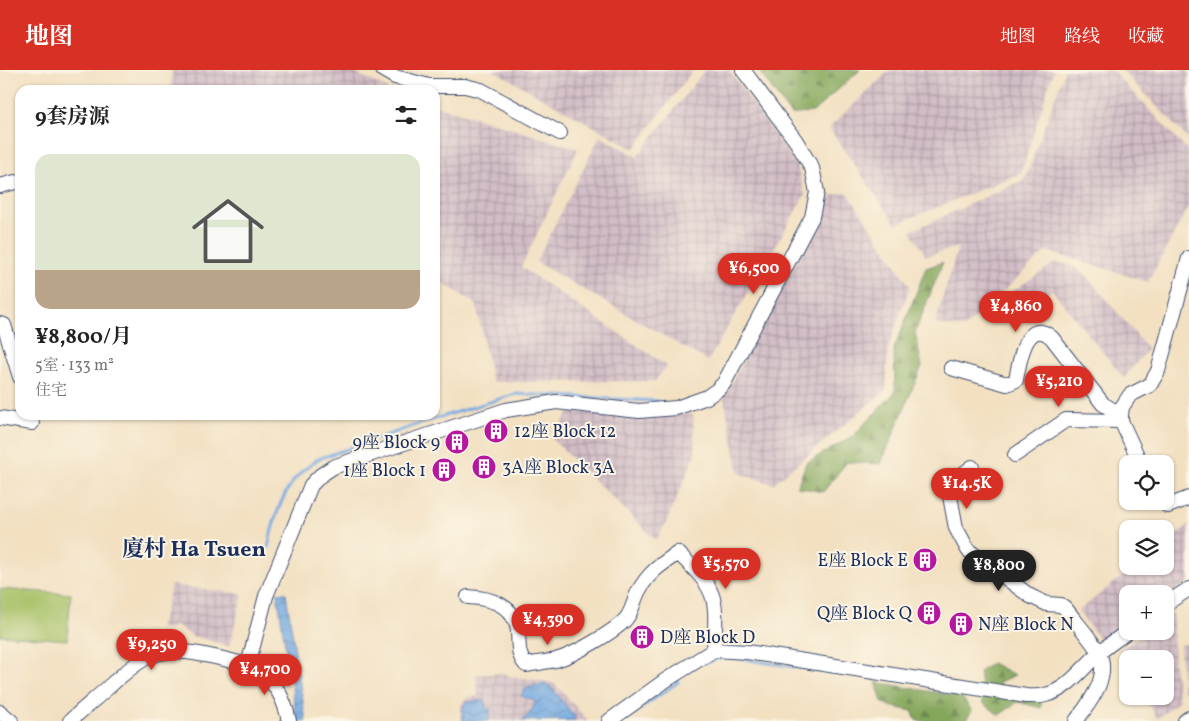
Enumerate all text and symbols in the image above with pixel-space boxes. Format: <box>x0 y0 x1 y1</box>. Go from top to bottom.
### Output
text: 地图 <box>25 21 73 55</box>
text: 地图 <box>1000 25 1036 50</box>
text: 路线 <box>1064 25 1100 50</box>
text: 收藏 <box>1128 25 1164 50</box>
icon: filters <box>392 101 420 129</box>
text: 9套房源 <box>35 103 110 132</box>
icon: home <box>183 186 273 276</box>
pin: ¥6,500 <box>713 252 795 295</box>
text: ¥6,500 <box>729 258 779 280</box>
pin: ¥4,860 <box>975 290 1057 333</box>
text: ¥4,860 <box>990 296 1042 318</box>
text: ¥8,800/月 <box>35 323 132 352</box>
text: 5室 · 133 m² <box>35 355 114 377</box>
pin: ¥5,210 <box>1018 366 1100 408</box>
text: ¥5,210 <box>1035 371 1083 393</box>
text: 住宅 <box>35 380 67 402</box>
building icon: 12座 Block 12 <box>483 418 509 444</box>
place label: 12座 Block 12 <box>514 420 616 445</box>
building icon: 9座 Block 9 <box>444 429 470 455</box>
place label: 9座 Block 9 <box>353 431 440 456</box>
building icon: 3A座 Block 3A <box>471 454 497 480</box>
map controls <box>1119 455 1174 705</box>
button: locate <box>1119 455 1174 510</box>
place label: 3A座 Block 3A <box>502 456 615 481</box>
building icon: 1座 Block 1 <box>431 457 457 483</box>
place label: 1座 Block 1 <box>343 459 426 484</box>
pin: ¥14.5K <box>926 468 1008 510</box>
text: ¥14.5K <box>942 473 992 495</box>
button: layers <box>1119 520 1174 575</box>
district label: 廈村 Ha Tsuen <box>122 535 266 566</box>
building icon: E座 Block E <box>912 547 938 573</box>
pin: ¥5,570 <box>685 548 767 590</box>
place label: E座 Block E <box>818 549 908 574</box>
pin: ¥8,800 <box>958 550 1040 592</box>
text: ¥5,570 <box>703 553 749 575</box>
text: ¥8,800 <box>973 555 1025 577</box>
button: + <box>1119 585 1174 640</box>
building icon: Q座 Block Q <box>916 600 942 626</box>
place label: Q座 Block Q <box>817 602 913 627</box>
pin: ¥4,390 <box>507 604 589 646</box>
text: ¥4,390 <box>523 609 573 631</box>
building icon: N座 Block N <box>948 611 974 637</box>
place label: N座 Block N <box>978 613 1074 638</box>
building icon: D座 Block D <box>629 624 655 650</box>
place label: D座 Block D <box>660 626 755 651</box>
pin: ¥9,250 <box>111 628 193 671</box>
text: ¥9,250 <box>127 634 177 656</box>
button: − <box>1119 650 1174 705</box>
pin: ¥4,700 <box>224 654 306 696</box>
text: ¥4,700 <box>240 659 290 681</box>

